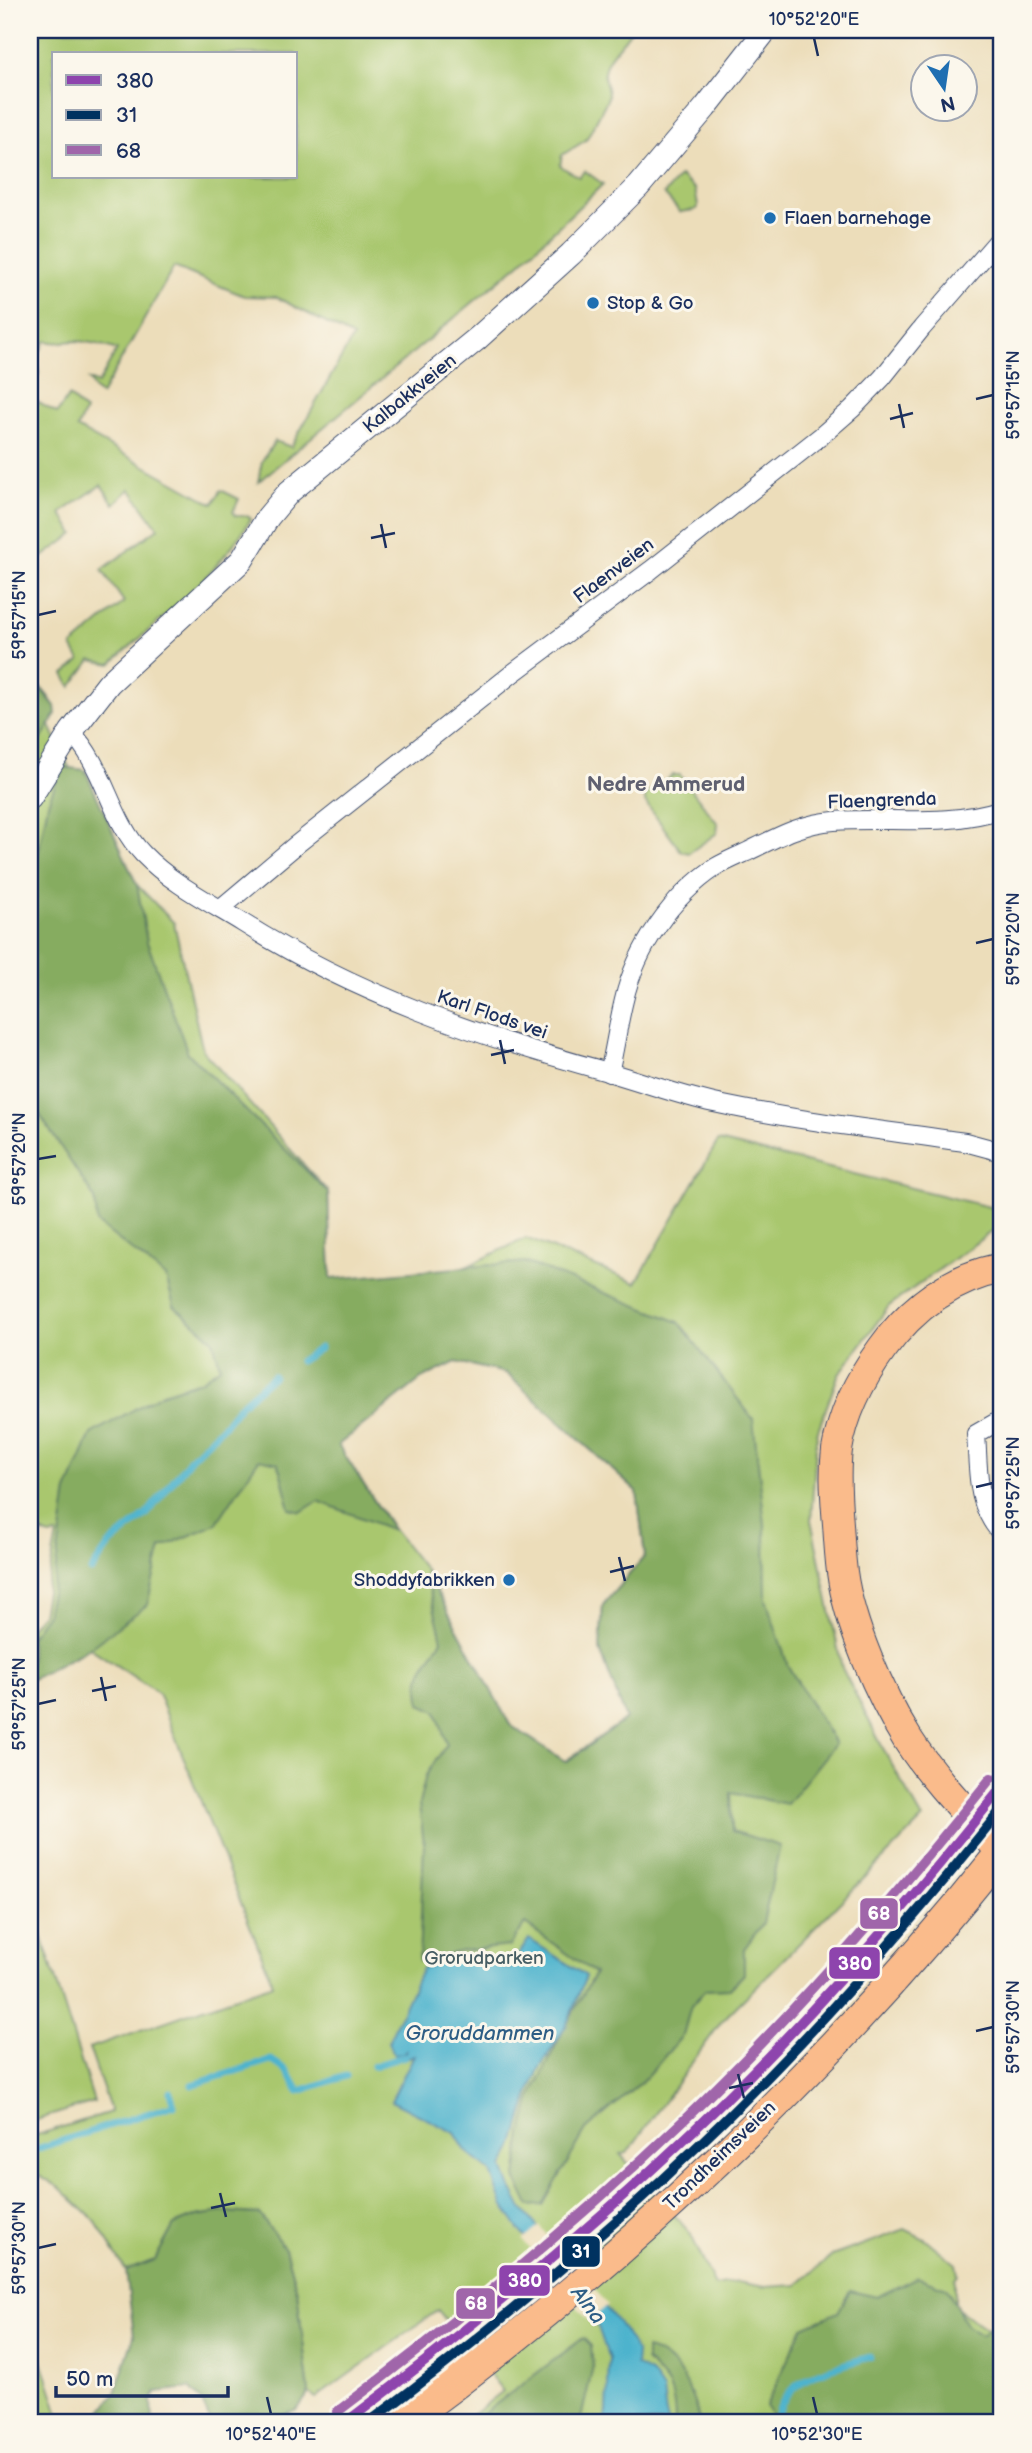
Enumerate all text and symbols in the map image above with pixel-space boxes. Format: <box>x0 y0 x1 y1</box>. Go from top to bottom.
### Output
text: 10°52'20"E <box>769 9 859 30</box>
legend <box>52 52 298 178</box>
north arrow <box>909 52 979 122</box>
text: 380 <box>116 69 154 94</box>
text: N <box>938 90 957 116</box>
text: 31 <box>116 103 137 128</box>
text: 68 <box>116 139 141 164</box>
place label: Flaen barnehage <box>784 207 931 230</box>
marker: Flaen barnehage <box>762 210 778 226</box>
place label: Stop & Go <box>607 292 693 315</box>
marker: Stop & Go <box>585 295 601 311</box>
street label: Kalbakkveien <box>359 349 461 439</box>
text: 59°57'15"N <box>1003 350 1024 440</box>
street label: Flaenveien <box>569 533 659 609</box>
text: 59°57'15"N <box>9 570 30 660</box>
district label: Nedre Ammerud <box>587 772 745 797</box>
street label: Flaengrenda <box>827 788 937 814</box>
text: 59°57'20"N <box>1003 892 1024 986</box>
street label: Karl Flods vei <box>434 985 550 1045</box>
text: 59°57'20"N <box>9 1112 30 1206</box>
text: 59°57'25"N <box>1003 1436 1024 1530</box>
place label: Shoddyfabrikken <box>354 1569 495 1592</box>
marker: Shoddyfabrikken <box>501 1572 517 1588</box>
text: 59°57'25"N <box>9 1657 30 1751</box>
line badge: 68 <box>859 1897 899 1930</box>
text: 68 <box>868 1903 890 1926</box>
line badge: 380 <box>828 1946 881 1980</box>
park label: Grorudparken <box>424 1947 544 1970</box>
text: 380 <box>838 1953 872 1976</box>
text: 59°57'30"N <box>1003 1980 1024 2074</box>
water label: Groruddammen <box>405 2021 555 2046</box>
street label: Trondheimsveien <box>659 2097 781 2215</box>
text: 59°57'30"N <box>9 2201 30 2295</box>
line badge: 31 <box>561 2235 601 2268</box>
text: 31 <box>571 2241 591 2264</box>
line badge: 380 <box>498 2264 551 2297</box>
text: 380 <box>508 2270 542 2293</box>
water label: Alna <box>565 2280 610 2329</box>
line badge: 68 <box>455 2287 496 2320</box>
text: 68 <box>465 2293 487 2316</box>
scale bar <box>56 2355 228 2399</box>
text: 50 m <box>66 2367 113 2392</box>
text: 10°52'40"E <box>226 2424 317 2445</box>
text: 10°52'30"E <box>771 2424 863 2445</box>

